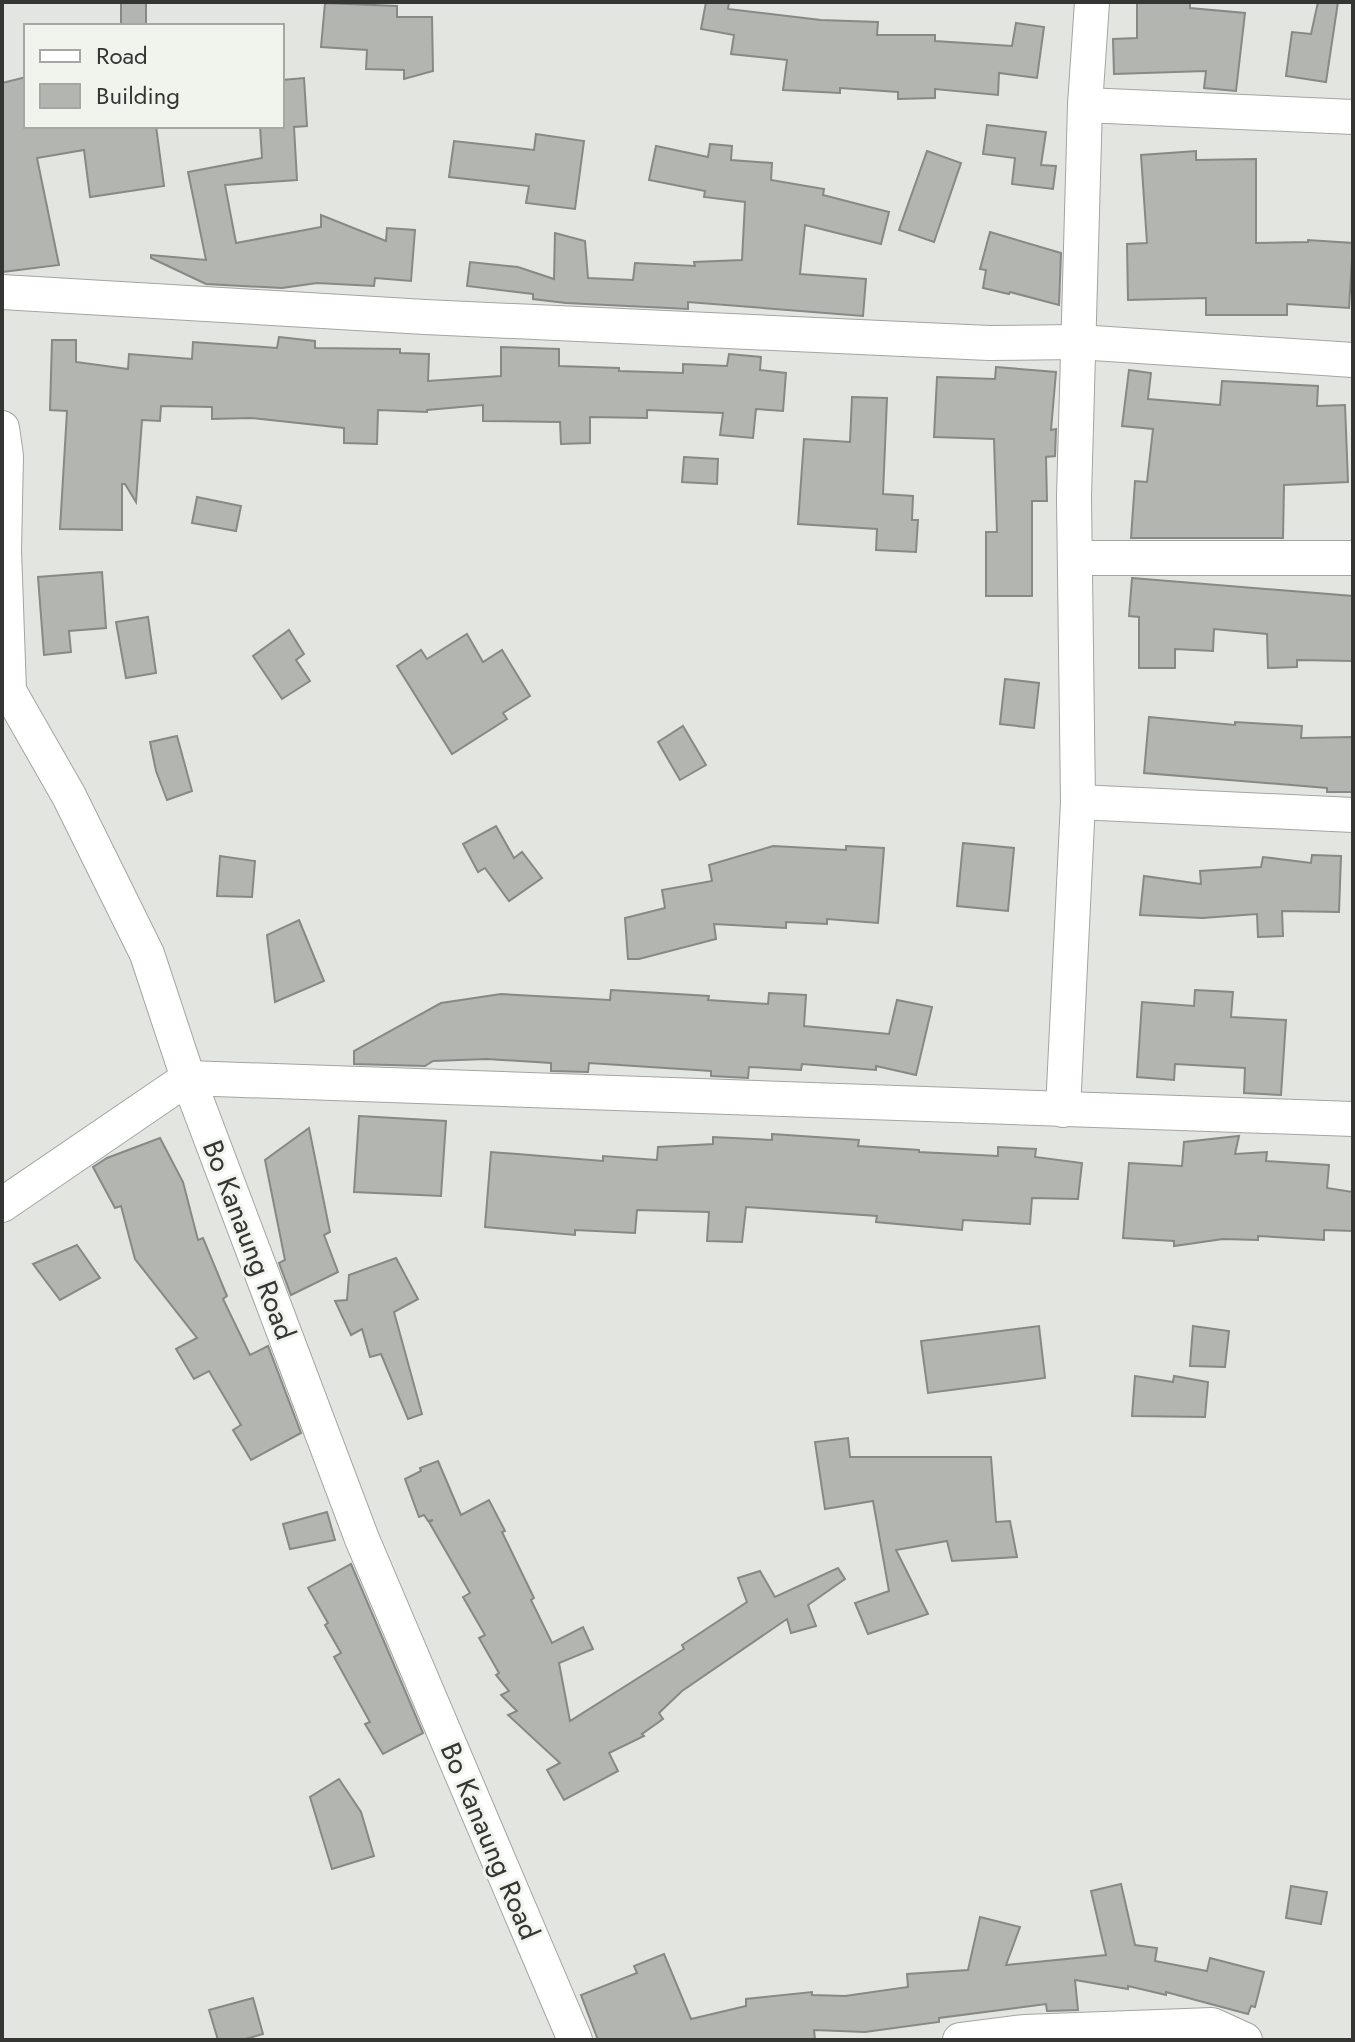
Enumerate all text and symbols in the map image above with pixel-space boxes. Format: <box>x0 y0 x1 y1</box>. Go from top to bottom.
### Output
legend <box>24 24 284 128</box>
text: Road <box>96 38 148 73</box>
text: Building <box>96 78 180 113</box>
street label: Bo Kanaung Road <box>192 1134 306 1346</box>
street label: Bo Kanaung Road <box>430 1736 550 1946</box>

